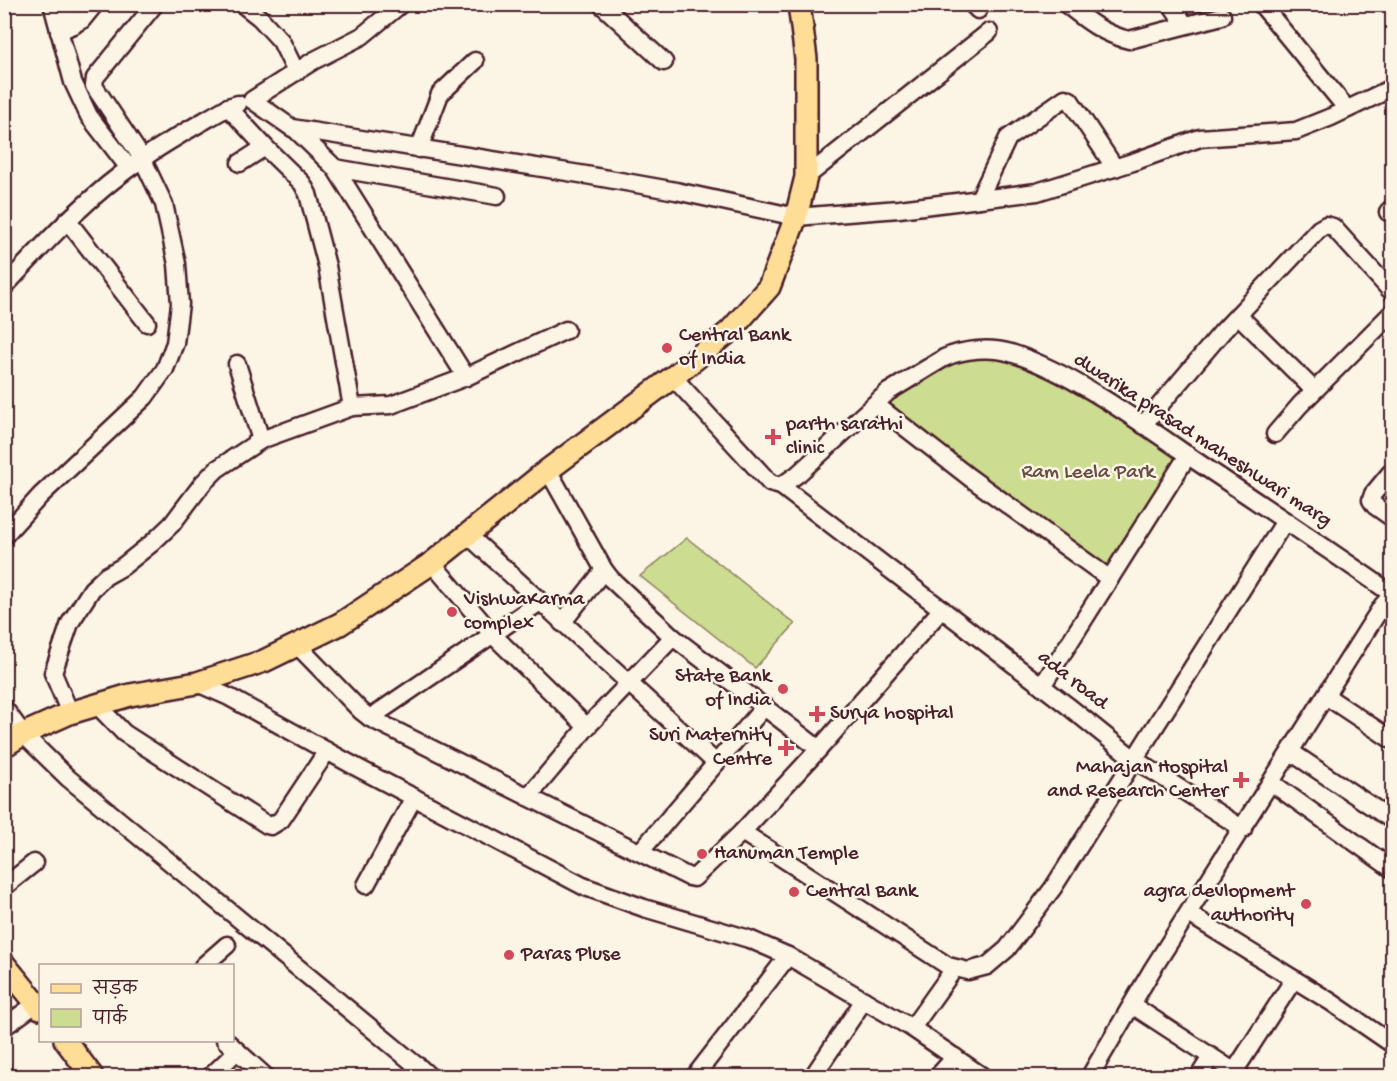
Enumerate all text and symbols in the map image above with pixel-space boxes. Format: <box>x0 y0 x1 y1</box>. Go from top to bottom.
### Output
place label: Central Bank of India <box>679 324 793 373</box>
marker: Central Bank of India <box>660 341 674 355</box>
street label: dwarika prasad maheshwari marg <box>1068 348 1336 534</box>
place label: parth sarathi clinic <box>785 413 903 462</box>
marker: parth sarathi clinic <box>764 428 782 446</box>
park label: Ram Leela Park <box>1021 461 1157 486</box>
place label: VishwaKarma complex <box>463 588 586 637</box>
marker: VishwaKarma complex <box>445 605 459 619</box>
street label: ada road <box>1032 646 1114 717</box>
place label: State Bank of India <box>675 665 774 714</box>
marker: State Bank of India <box>776 682 790 696</box>
place label: Surya hospital <box>830 702 954 727</box>
marker: Surya hospital <box>808 705 826 723</box>
place label: Suri Maternity Centre <box>649 724 773 773</box>
marker: Suri Maternity Centre <box>777 739 795 757</box>
place label: Mahajan Hospital and Research Center <box>1047 756 1230 805</box>
marker: Mahajan Hospital and Research Center <box>1232 771 1250 789</box>
place label: Hanuman Temple <box>714 842 860 867</box>
marker: Hanuman Temple <box>695 847 709 861</box>
place label: Central Bank <box>806 880 920 905</box>
place label: agra devlopment authority <box>1144 880 1296 929</box>
marker: Central Bank <box>787 885 801 899</box>
marker: agra devlopment authority <box>1299 897 1313 911</box>
place label: Paras Pluse <box>520 943 622 968</box>
marker: Paras Pluse <box>502 948 516 962</box>
legend <box>39 964 234 1042</box>
text: सड़क <box>92 980 138 1001</box>
text: पार्क <box>92 1004 128 1031</box>

